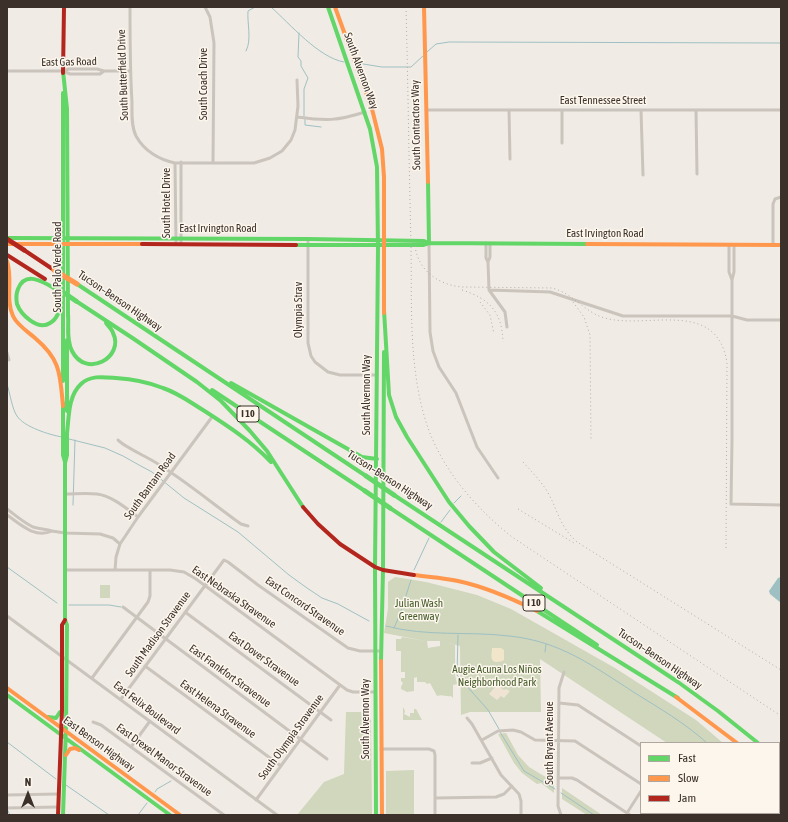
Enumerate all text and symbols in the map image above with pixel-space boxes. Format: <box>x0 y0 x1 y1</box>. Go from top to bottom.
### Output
street label: South Butterfield Drive <box>115 29 131 121</box>
street label: South Alvernon Way <box>341 31 381 111</box>
street label: South Coach Drive <box>197 48 211 120</box>
street label: East Gas Road <box>41 55 97 69</box>
street label: South Contractors Way <box>409 80 423 170</box>
street label: East Tennessee Street <box>560 94 646 108</box>
street label: South Hotel Drive <box>160 168 174 238</box>
street label: South Palo Verde Road <box>51 222 65 312</box>
street label: East Irvington Road <box>179 222 257 236</box>
street label: East Irvington Road <box>566 227 644 241</box>
street label: Tucson–Benson Highway <box>75 268 165 334</box>
street label: Olympia Strav <box>292 282 306 338</box>
street label: South Alvernon Way <box>360 355 374 435</box>
road number: I 10 <box>237 406 259 422</box>
street label: Tucson–Benson Highway <box>345 448 435 512</box>
street label: South Bantam Road <box>121 450 179 522</box>
street label: East Nebraska Stravenue <box>189 563 279 631</box>
street label: East Concord Stravenue <box>263 574 347 638</box>
street label: South Madison Stravenue <box>123 589 193 679</box>
road number: I 10 <box>523 595 545 611</box>
park label: Julian Wash Greenway <box>395 597 443 623</box>
street label: Tucson–Benson Highway <box>615 626 705 692</box>
street label: East Dover Stravenue <box>226 629 302 689</box>
street label: East Frankfort Stravenue <box>187 642 273 710</box>
park label: Augie Acuna Los Niños Neighborhood Park <box>452 663 542 689</box>
street label: East Helena Stravenue <box>178 677 258 741</box>
street label: East Felix Boulevard <box>111 679 183 737</box>
street label: South Alvernon Way <box>359 679 373 759</box>
street label: South Olympia Stravenue <box>256 692 326 782</box>
street label: South Bryant Avenue <box>543 701 557 785</box>
street label: East Benson Highway <box>61 714 137 774</box>
street label: East Drexel Manor Stravenue <box>114 721 214 799</box>
legend <box>640 742 780 814</box>
text: Fast <box>678 751 696 765</box>
text: Slow <box>678 771 699 785</box>
north arrow <box>8 774 48 814</box>
text: N <box>25 776 31 788</box>
text: Jam <box>678 791 696 805</box>

